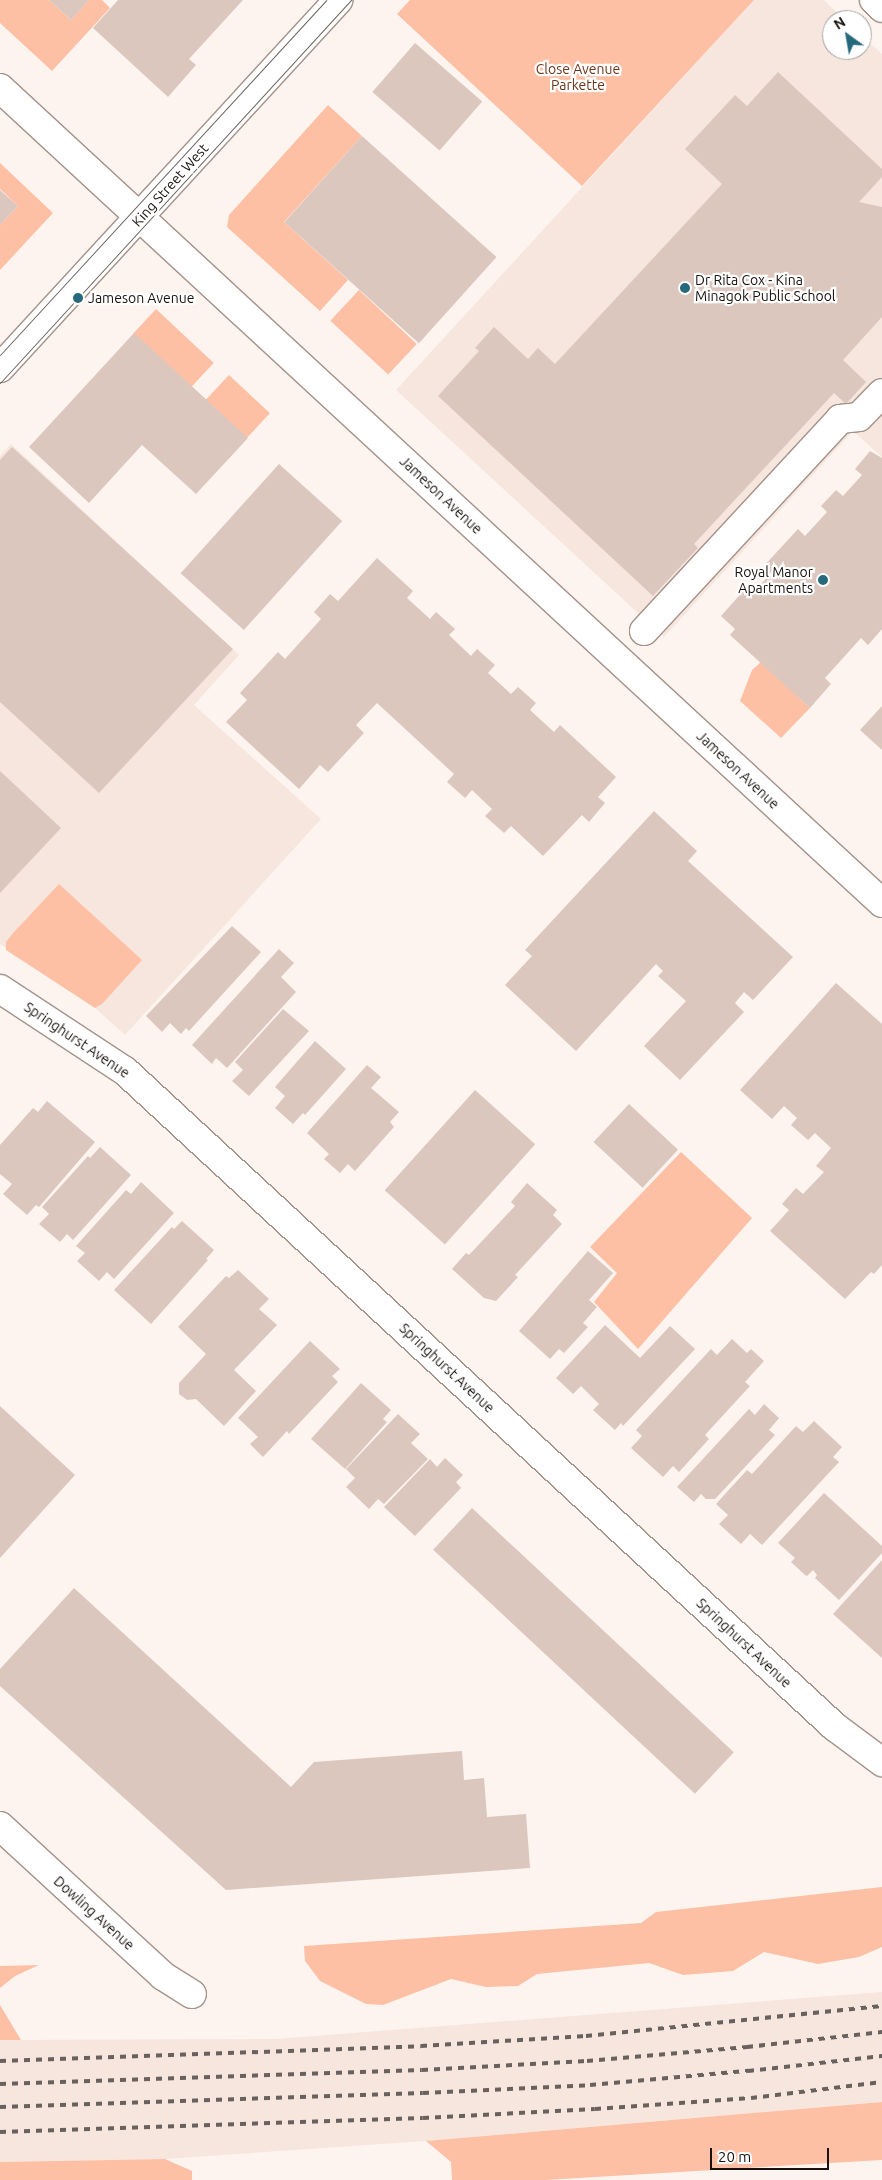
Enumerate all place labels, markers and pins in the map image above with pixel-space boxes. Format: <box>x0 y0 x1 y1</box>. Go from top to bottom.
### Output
place label: Dr Rita Cox - Kina Minagok Public School <box>695 272 836 304</box>
marker: Dr Rita Cox - Kina Minagok Public School <box>679 282 691 294</box>
place label: Jameson Avenue <box>88 290 195 306</box>
marker: Jameson Avenue <box>72 292 84 304</box>
place label: Royal Manor Apartments <box>734 564 813 596</box>
marker: Royal Manor Apartments <box>817 574 829 586</box>

